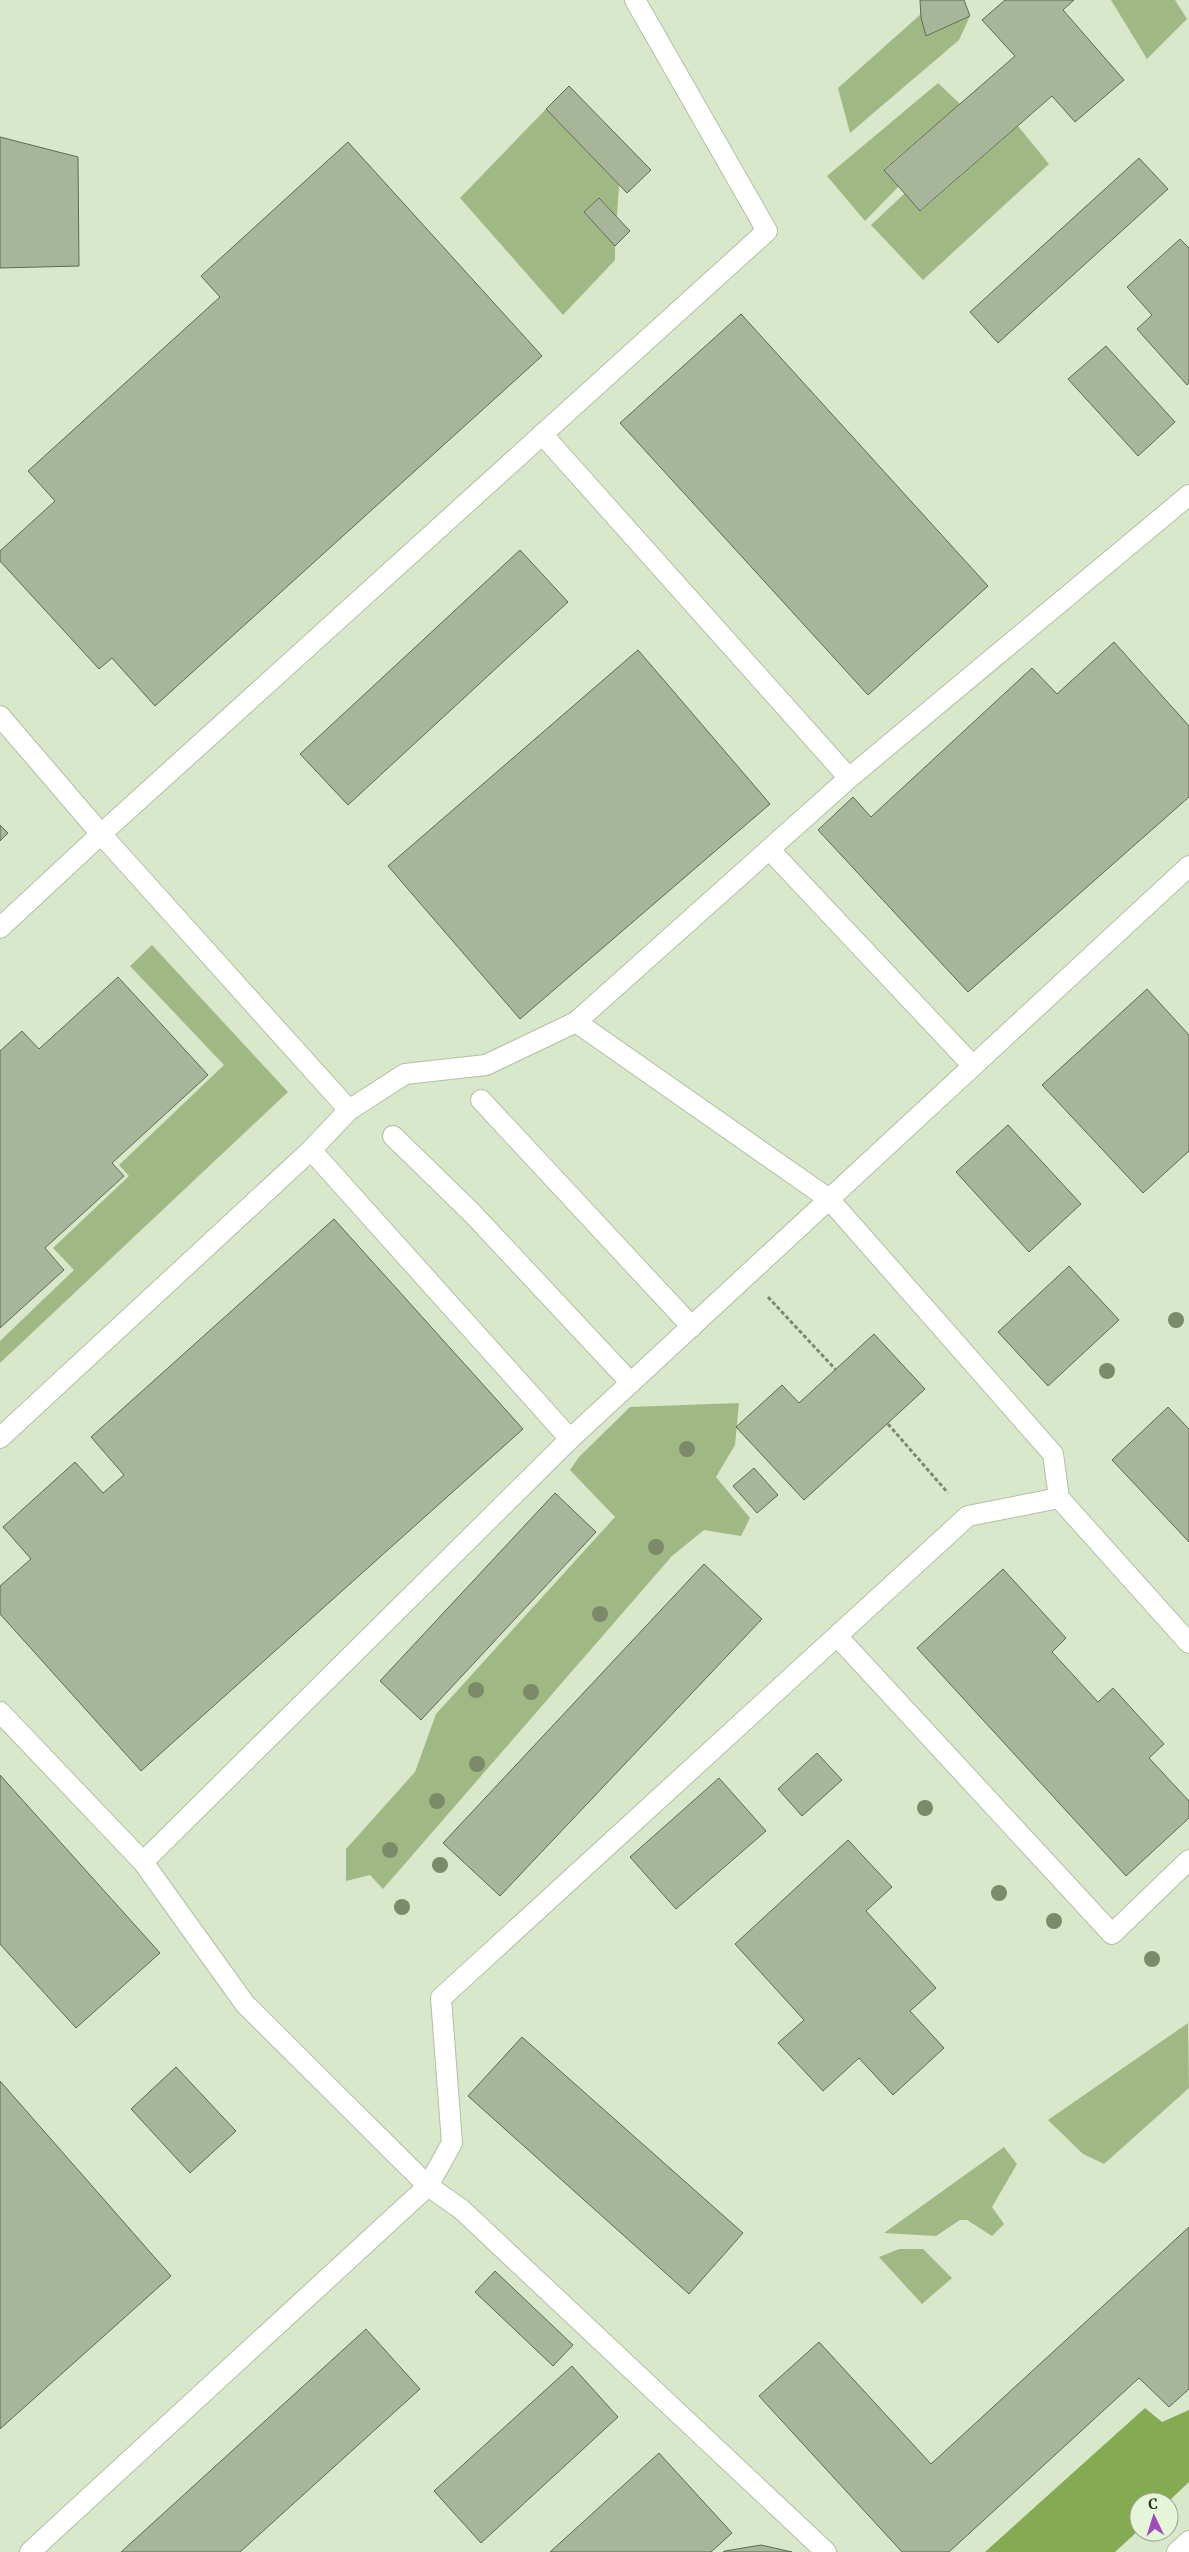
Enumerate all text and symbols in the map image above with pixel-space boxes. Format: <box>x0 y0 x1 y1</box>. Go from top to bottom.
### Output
north arrow <box>1129 2492 1179 2542</box>
text: С <box>1148 2495 1158 2513</box>

